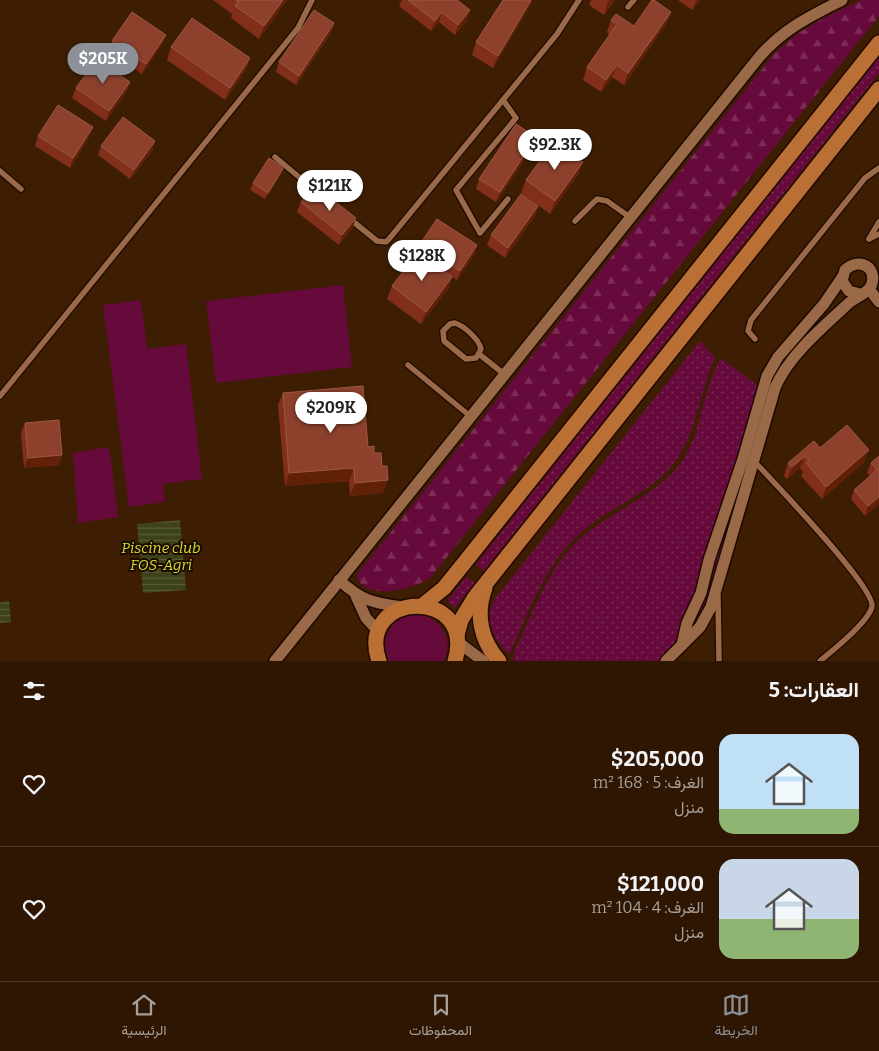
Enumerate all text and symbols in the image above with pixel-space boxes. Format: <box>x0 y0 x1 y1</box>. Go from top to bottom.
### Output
pin: $205K <box>68 42 138 85</box>
text: $205K <box>78 49 128 68</box>
pin: $92.3K <box>514 128 596 171</box>
text: $92.3K <box>529 135 581 154</box>
pin: $121K <box>295 170 365 212</box>
text: $121K <box>308 176 352 195</box>
pin: $128K <box>387 240 457 282</box>
text: $128K <box>399 246 445 265</box>
pin: $209K <box>296 392 366 434</box>
text: $209K <box>306 398 356 417</box>
water label: Piscine club FOS-Agri <box>121 539 201 574</box>
icon: filters <box>20 677 48 705</box>
text: العقارات: 5 <box>768 677 859 703</box>
text: $205,000 <box>611 746 704 772</box>
icon: home <box>759 754 819 814</box>
icon: heart <box>20 770 48 798</box>
text: الغرف: 5 · 168 m² <box>593 773 704 792</box>
text: منزل <box>674 798 704 817</box>
text: $121,000 <box>617 871 704 897</box>
icon: home <box>759 879 819 939</box>
icon: heart <box>20 895 48 923</box>
text: الغرف: 4 · 104 m² <box>592 898 704 917</box>
text: منزل <box>674 923 704 942</box>
tab: الرئيسية <box>121 991 167 1043</box>
tab: المحفوظات <box>409 991 472 1043</box>
tab: الخريطة <box>714 991 758 1043</box>

